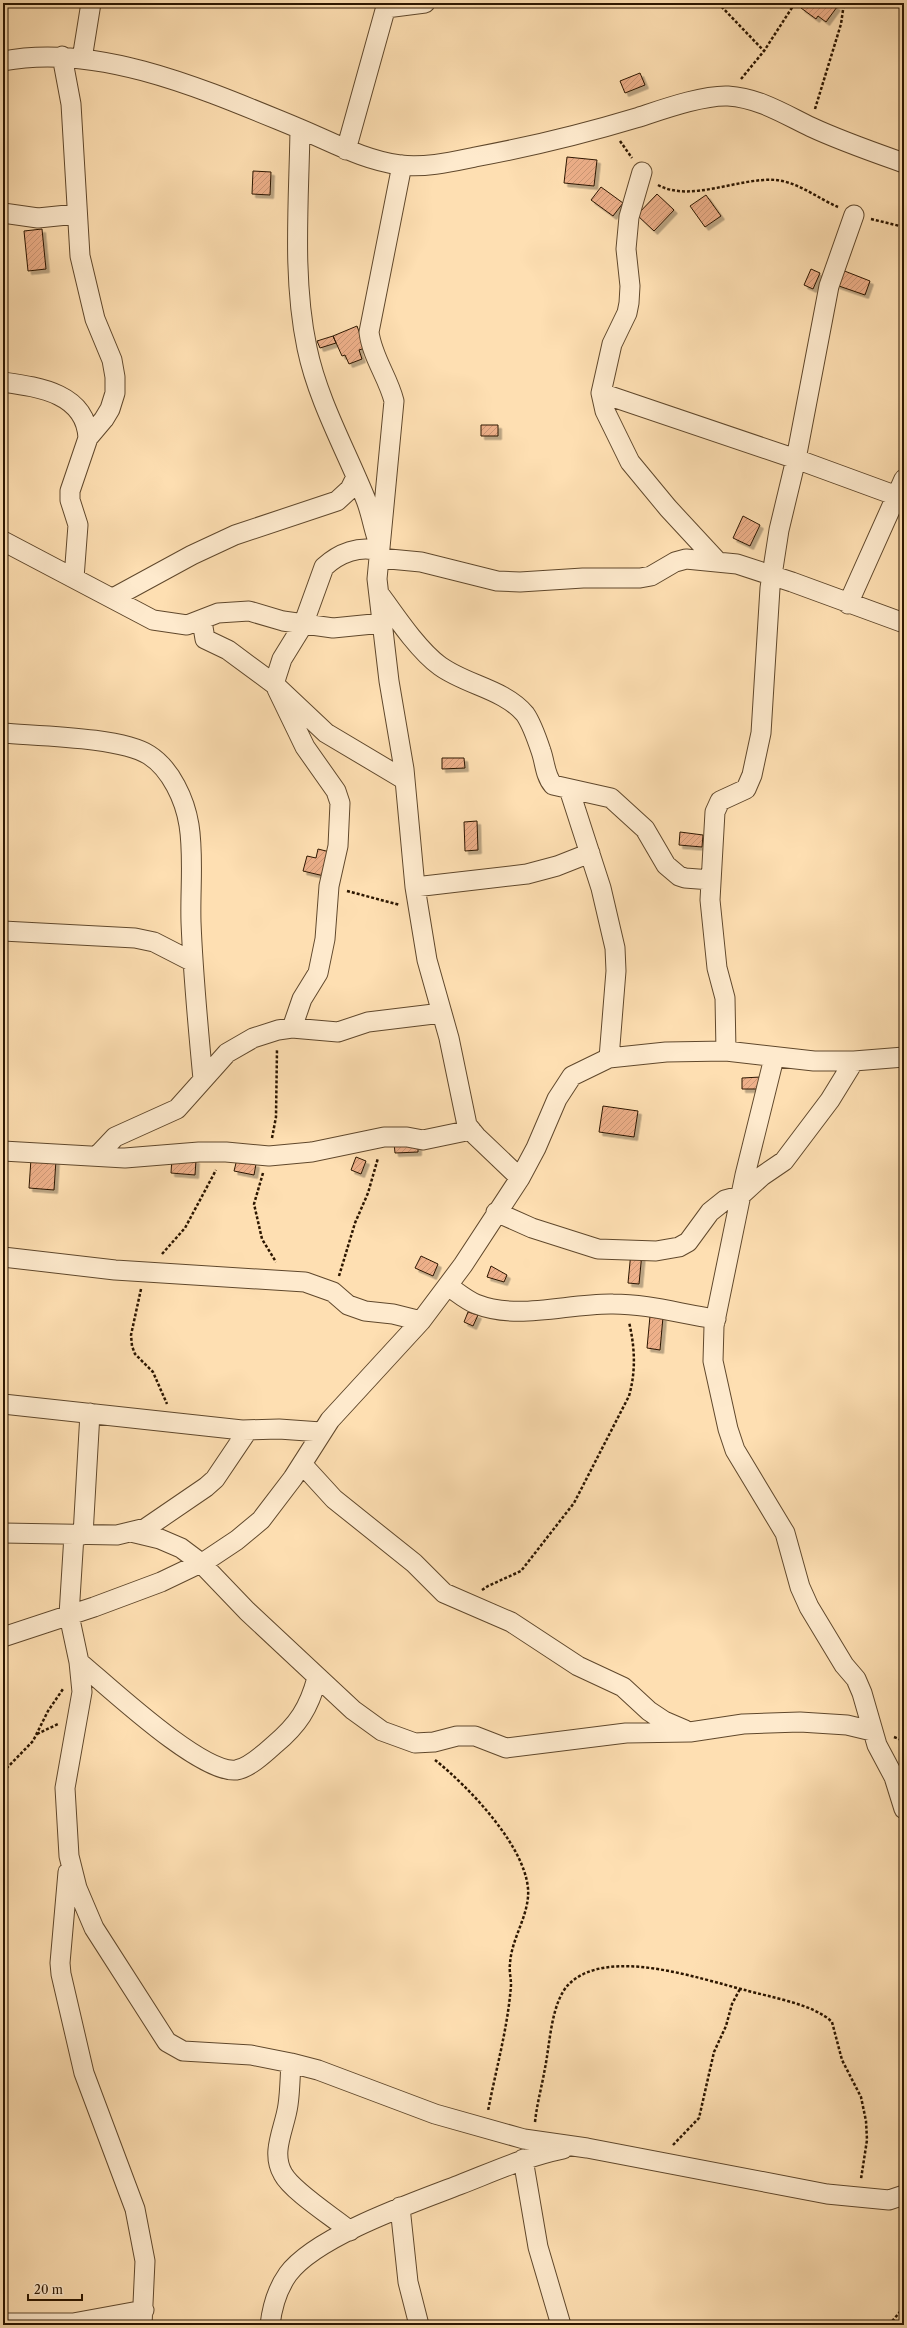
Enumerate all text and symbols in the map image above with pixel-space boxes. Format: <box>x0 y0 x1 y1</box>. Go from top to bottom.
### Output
scale bar <box>28 2276 82 2302</box>
text: 20 m <box>34 2282 63 2297</box>

